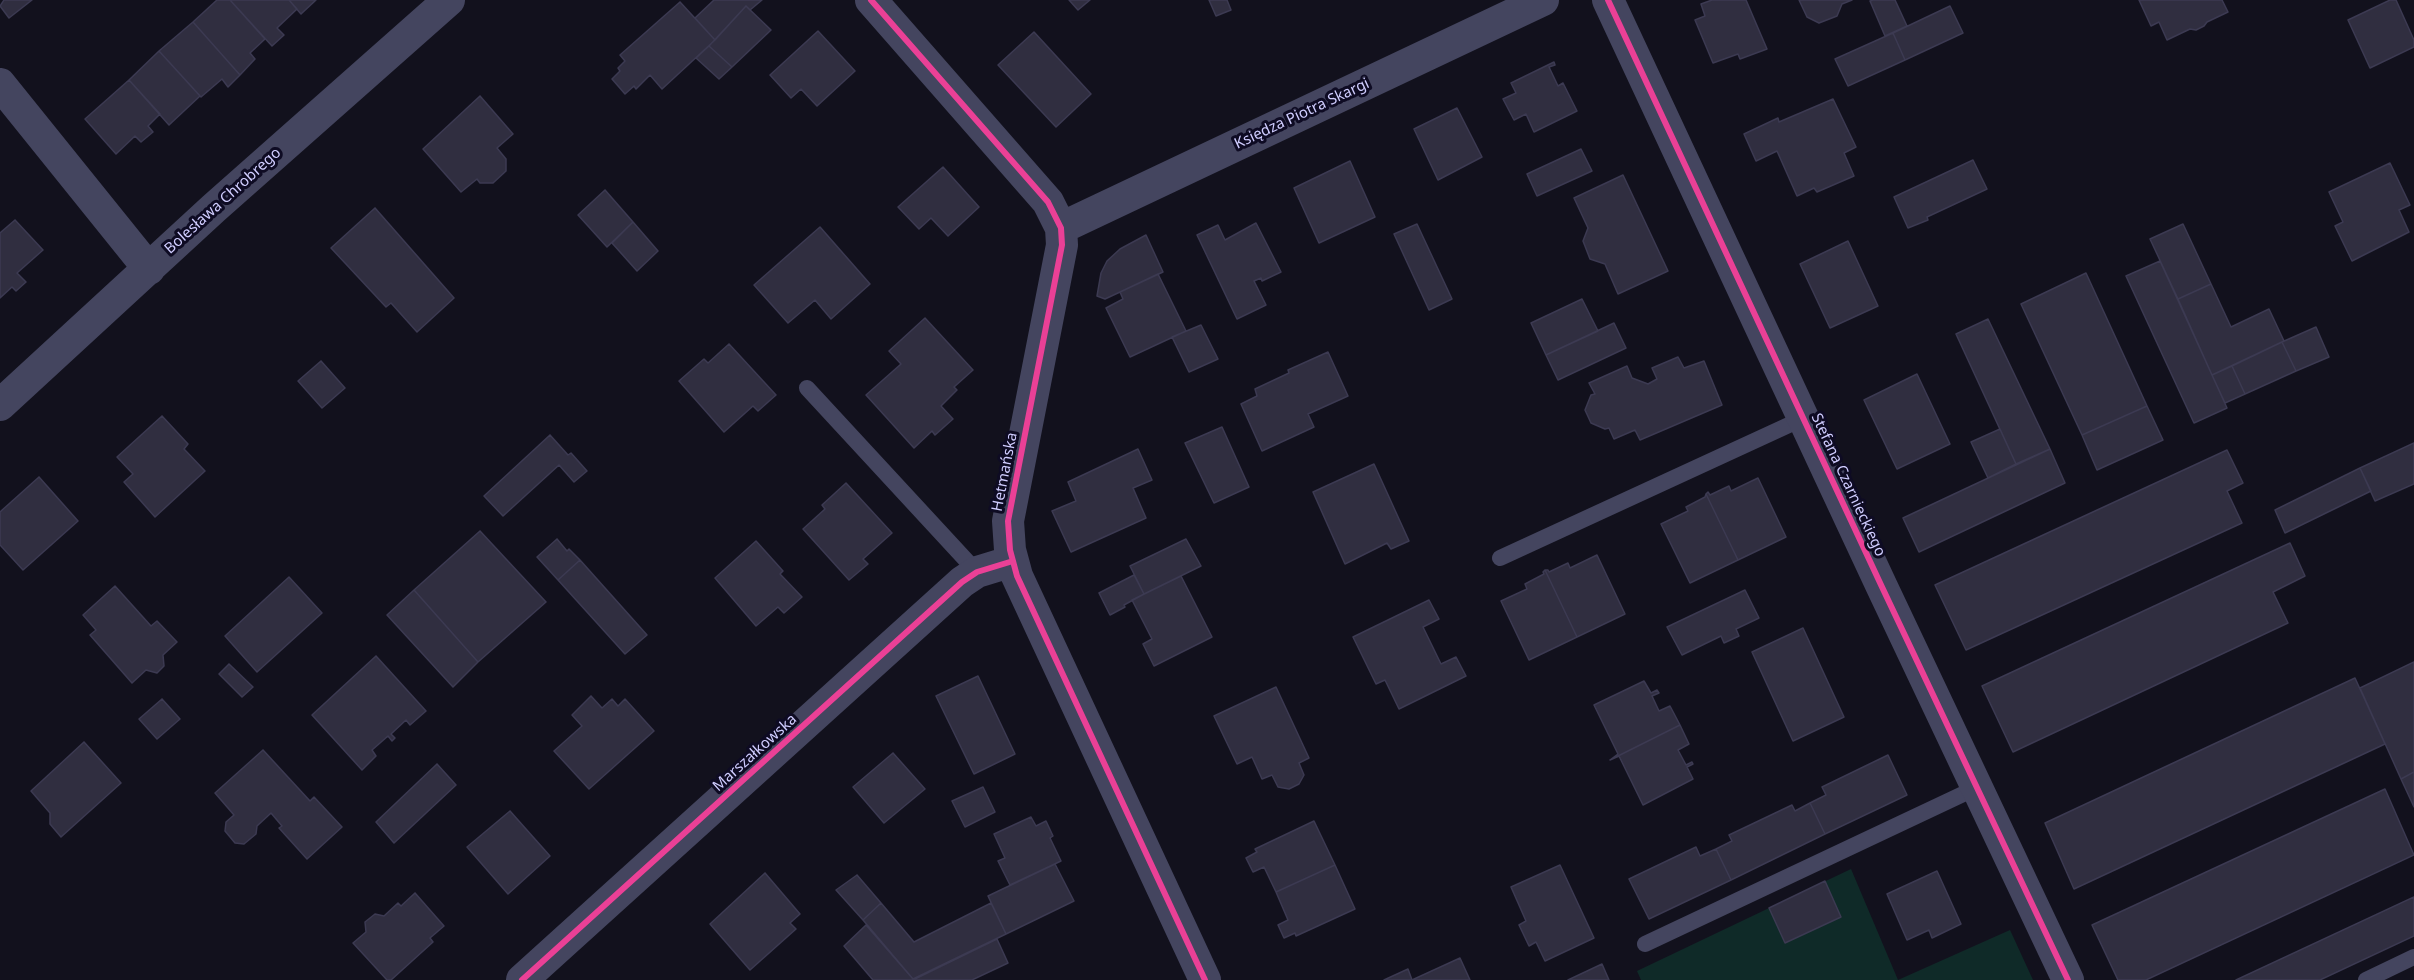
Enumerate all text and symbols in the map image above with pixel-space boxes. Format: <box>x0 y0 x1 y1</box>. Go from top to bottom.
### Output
street label: Księdza Piotra Skargi <box>1232 75 1372 153</box>
street label: Bolesława Chrobrego <box>161 144 285 258</box>
street label: Stefana Czarnieckiego <box>1807 411 1889 559</box>
street label: Hetmańska <box>989 431 1021 513</box>
street label: Marszałkowska <box>709 711 801 795</box>

